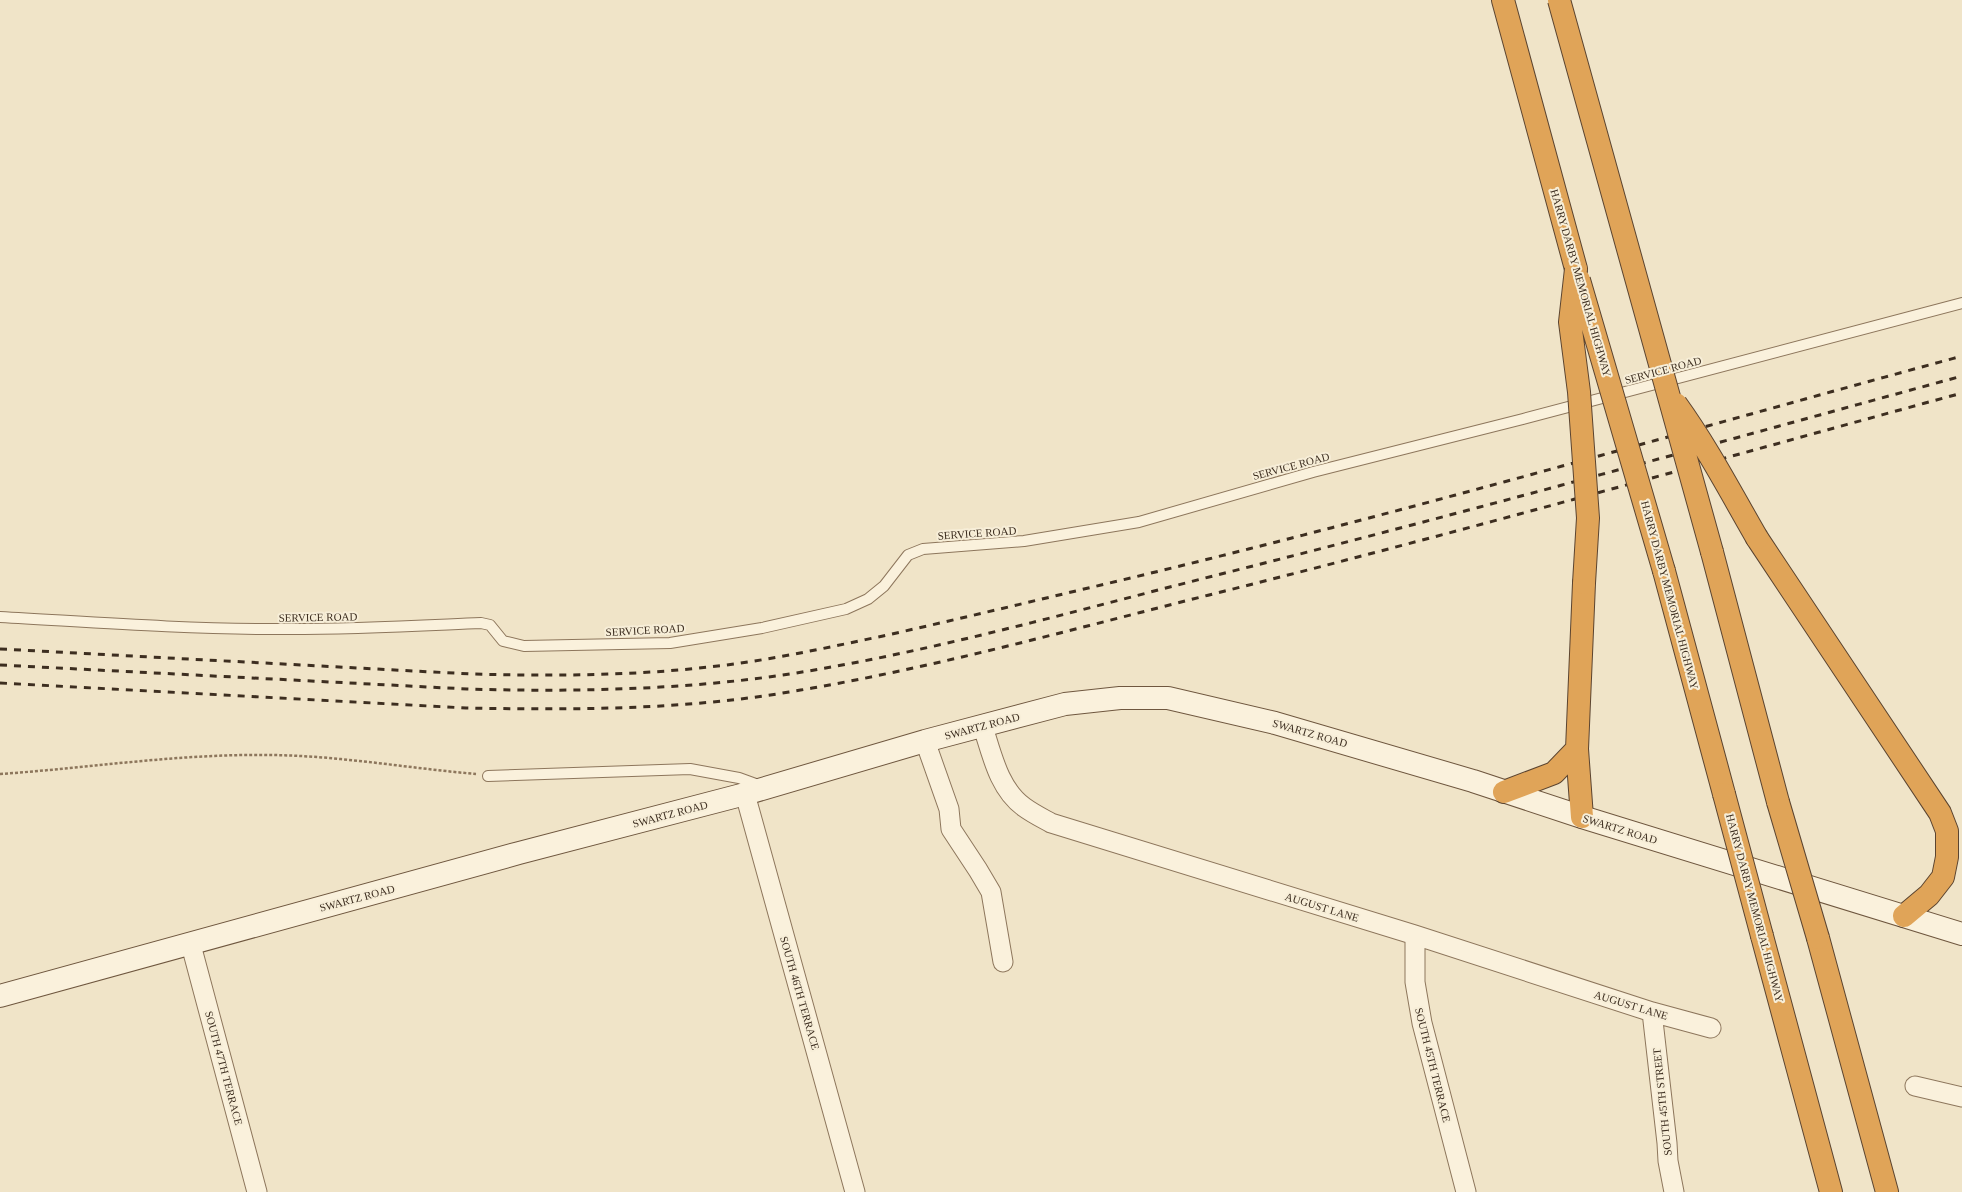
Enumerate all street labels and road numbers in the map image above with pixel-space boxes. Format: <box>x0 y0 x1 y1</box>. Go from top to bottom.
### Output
street label: HARRY DARBY MEMORIAL HIGHWAY <box>1548 188 1614 378</box>
street label: SERVICE ROAD <box>1623 354 1703 386</box>
street label: SERVICE ROAD <box>1251 450 1331 482</box>
street label: HARRY DARBY MEMORIAL HIGHWAY <box>1639 499 1701 691</box>
street label: SERVICE ROAD <box>937 524 1017 542</box>
street label: SERVICE ROAD <box>278 610 358 624</box>
street label: SERVICE ROAD <box>605 622 685 638</box>
street label: SWARTZ ROAD <box>943 710 1021 742</box>
street label: SWARTZ ROAD <box>1271 717 1349 749</box>
street label: SWARTZ ROAD <box>631 798 709 830</box>
street label: SWARTZ ROAD <box>1581 812 1659 846</box>
street label: HARRY DARBY MEMORIAL HIGHWAY <box>1724 812 1786 1004</box>
street label: SWARTZ ROAD <box>318 882 396 914</box>
street label: AUGUST LANE <box>1284 890 1361 924</box>
street label: SOUTH 46TH TERRACE <box>778 935 822 1052</box>
street label: AUGUST LANE <box>1593 988 1670 1022</box>
street label: SOUTH 45TH TERRACE <box>1413 1006 1453 1124</box>
street label: SOUTH 47TH TERRACE <box>203 1010 245 1127</box>
street label: SOUTH 45TH STREET <box>1650 1047 1674 1156</box>

